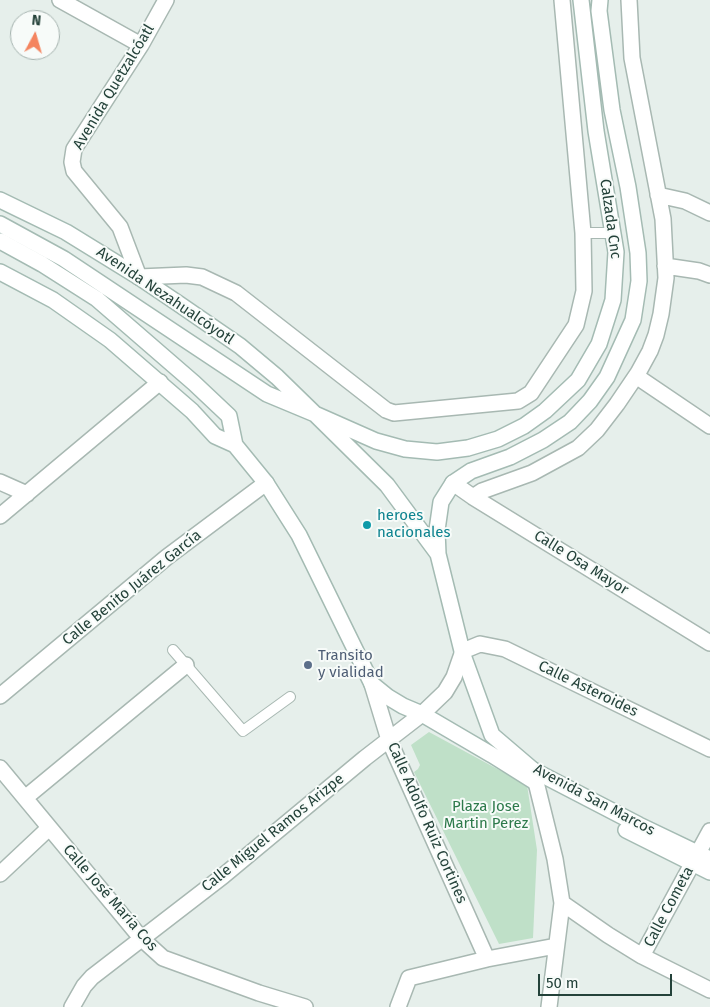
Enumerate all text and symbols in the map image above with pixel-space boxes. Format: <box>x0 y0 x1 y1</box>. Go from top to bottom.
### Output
north arrow <box>10 10 60 60</box>
text: N <box>31 12 42 30</box>
street label: Avenida Quetzalcóatl <box>69 21 159 153</box>
street label: Calzada Cnc <box>595 178 625 260</box>
street label: Avenida Nezahualcóyotl <box>93 243 237 349</box>
place label: heroes nacionales <box>377 507 450 542</box>
marker: heroes nacionales <box>361 519 373 531</box>
street label: Calle Benito Juárez García <box>59 526 205 650</box>
street label: Calle Osa Mayor <box>530 527 632 599</box>
place label: Transito y vialidad <box>318 647 384 682</box>
street label: Calle Asteroides <box>535 657 641 721</box>
marker: Transito y vialidad <box>302 659 314 671</box>
street label: Calle Adolfo Ruiz Cortines <box>383 740 471 906</box>
street label: Avenida San Marcos <box>530 760 658 840</box>
street label: Calle Miguel Ramos Arizpe <box>198 770 348 896</box>
park label: Plaza Jose Martin Perez <box>444 798 528 833</box>
street label: Calle José María Cos <box>59 841 161 955</box>
street label: Calle Cometa <box>640 864 698 950</box>
scale bar <box>540 964 674 996</box>
text: 50 m <box>546 974 579 992</box>

